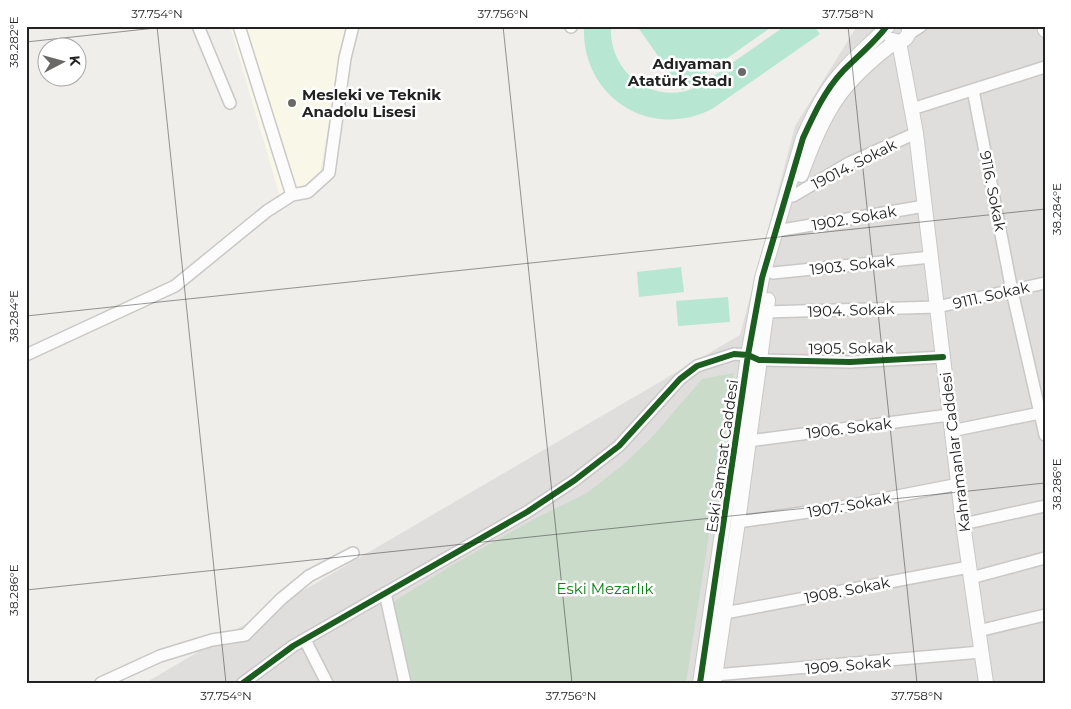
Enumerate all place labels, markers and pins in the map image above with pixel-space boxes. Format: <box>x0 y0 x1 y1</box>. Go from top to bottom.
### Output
place label: Adıyaman Atatürk Stadı <box>627 54 732 90</box>
marker: Adıyaman Atatürk Stadı <box>736 66 748 78</box>
place label: Mesleki ve Teknik Anadolu Lisesi <box>301 85 441 121</box>
marker: Mesleki ve Teknik Anadolu Lisesi <box>286 97 298 109</box>

